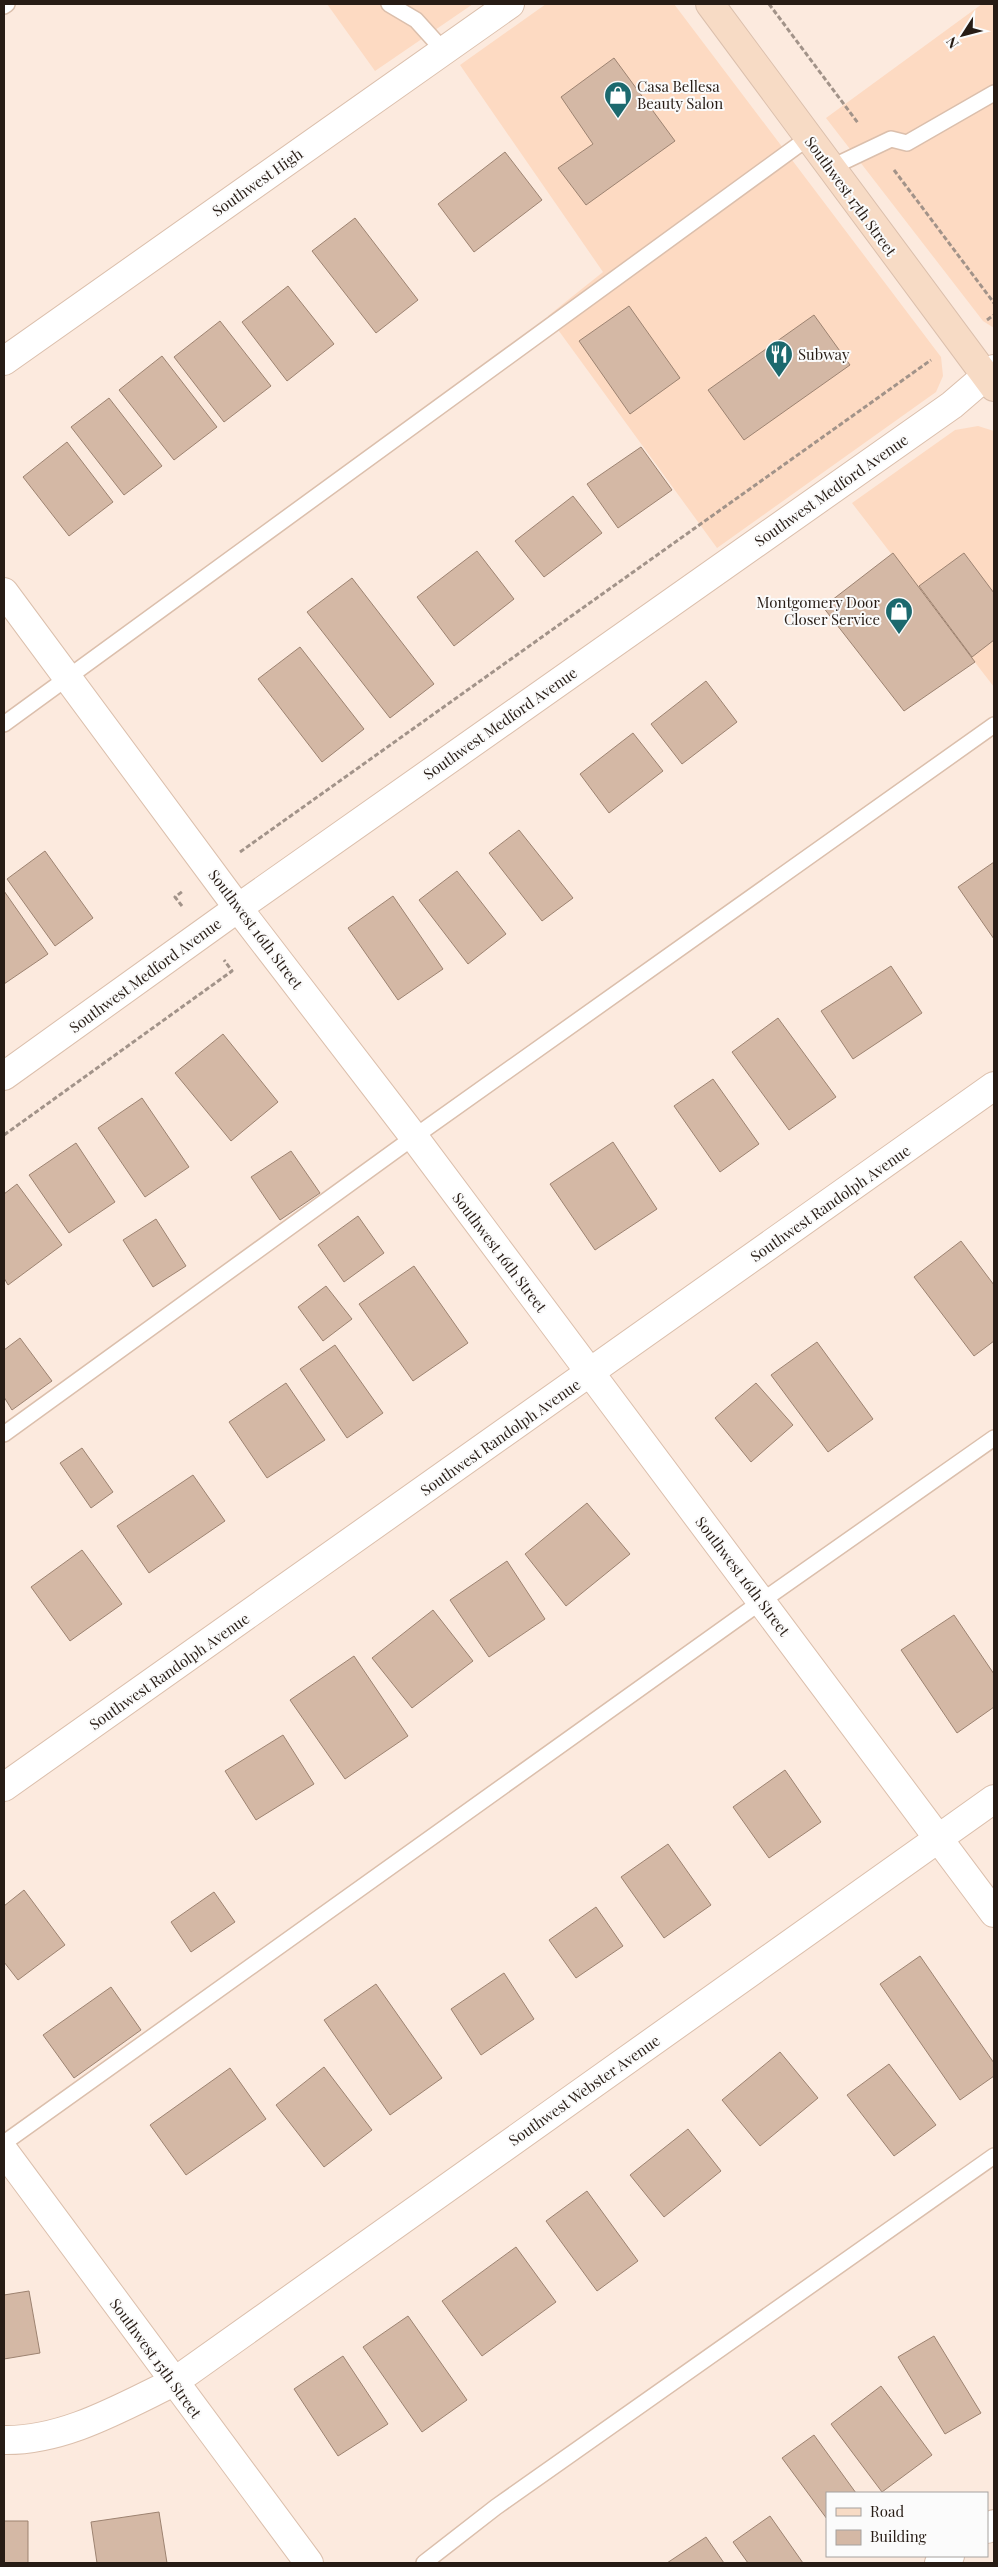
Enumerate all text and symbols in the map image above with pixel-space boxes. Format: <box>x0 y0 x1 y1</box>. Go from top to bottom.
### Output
north arrow <box>938 10 988 60</box>
text: N <box>941 33 963 53</box>
place label: Casa Bellesa Beauty Salon <box>637 76 723 113</box>
shop icon: Casa Bellesa Beauty Salon <box>603 80 633 119</box>
street label: Southwest 17th Street <box>801 132 902 260</box>
street label: Southwest High <box>208 143 306 221</box>
restaurant icon: Subway <box>764 339 794 378</box>
place label: Subway <box>798 344 850 364</box>
street label: Southwest Medford Avenue <box>750 429 912 551</box>
place label: Montgomery Door Closer Service <box>757 592 880 629</box>
shop icon: Montgomery Door Closer Service <box>884 596 914 635</box>
street label: Southwest Medford Avenue <box>419 662 581 784</box>
street label: Southwest 16th Street <box>204 865 308 993</box>
street label: Southwest Medford Avenue <box>65 913 225 1037</box>
street label: Southwest Randolph Avenue <box>746 1140 914 1266</box>
street label: Southwest 16th Street <box>448 1188 552 1316</box>
street label: Southwest Randolph Avenue <box>416 1374 584 1500</box>
street label: Southwest 16th Street <box>691 1512 795 1640</box>
street label: Southwest Randolph Avenue <box>85 1608 253 1734</box>
street label: Southwest Webster Avenue <box>504 2030 664 2150</box>
street label: Southwest 15th Street <box>106 2294 207 2422</box>
legend <box>826 2492 988 2557</box>
text: Road <box>870 2501 904 2521</box>
text: Building <box>870 2526 927 2546</box>

